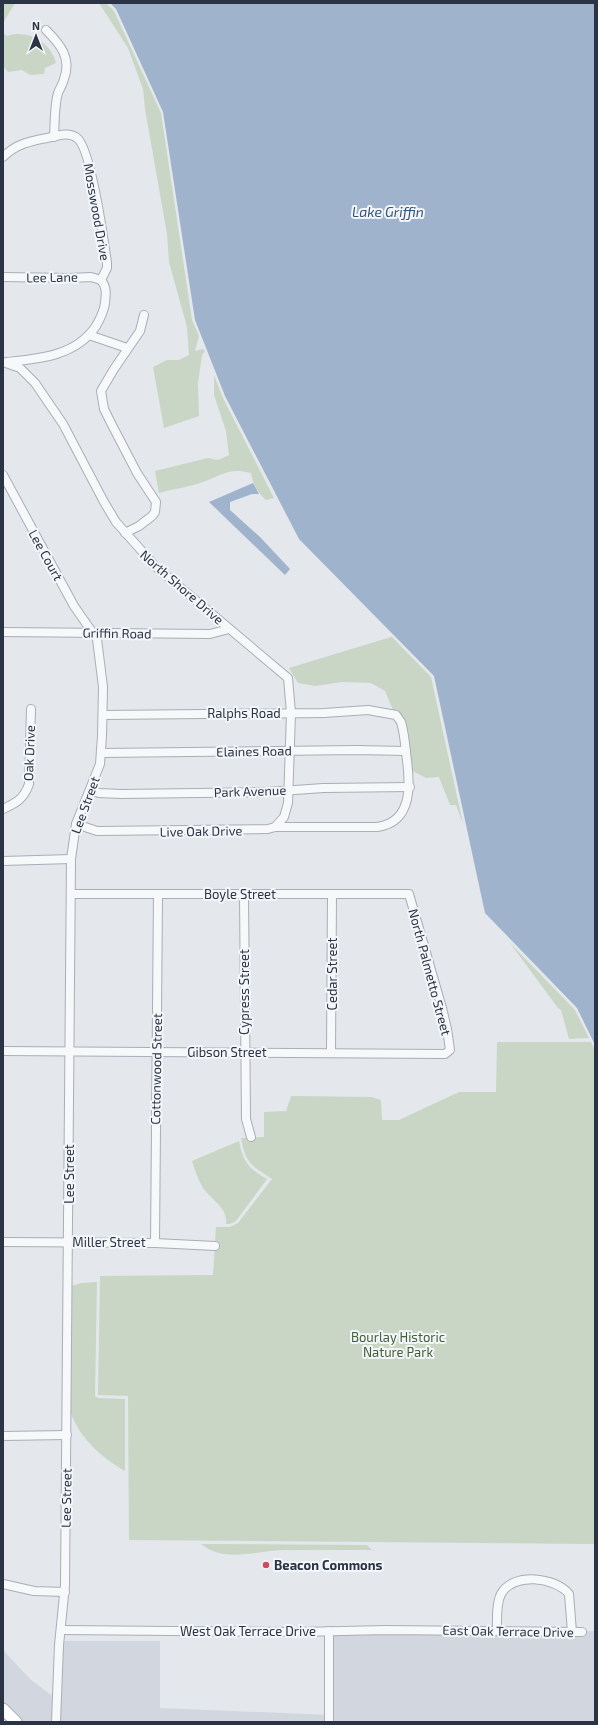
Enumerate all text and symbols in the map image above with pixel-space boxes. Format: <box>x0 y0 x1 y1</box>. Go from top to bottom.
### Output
north arrow <box>16 16 56 56</box>
text: N <box>32 19 40 32</box>
street label: Mosswood Drive <box>81 162 113 262</box>
water label: Lake Griffin <box>352 203 424 220</box>
street label: Lee Lane <box>26 269 78 285</box>
street label: Lee Court <box>25 527 67 583</box>
street label: North Shore Drive <box>137 546 227 628</box>
street label: Griffin Road <box>82 624 152 642</box>
street label: Ralphs Road <box>207 705 281 721</box>
street label: Oak Drive <box>20 725 38 781</box>
street label: Elaines Road <box>216 742 292 760</box>
street label: Lee Street <box>67 774 103 836</box>
street label: Park Avenue <box>213 782 287 800</box>
street label: Live Oak Drive <box>160 822 242 840</box>
street label: Boyle Street <box>204 886 276 902</box>
street label: North Palmetto Street <box>405 907 455 1037</box>
street label: Cedar Street <box>324 937 340 1010</box>
street label: Cypress Street <box>236 949 252 1035</box>
street label: Cottonwood Street <box>147 1013 165 1125</box>
street label: Gibson Street <box>187 1044 267 1060</box>
street label: Lee Street <box>61 1144 77 1204</box>
street label: Miller Street <box>72 1234 146 1250</box>
park label: Bourlay Historic Nature Park <box>351 1329 445 1360</box>
street label: Lee Street <box>57 1468 75 1528</box>
place label: Beacon Commons <box>274 1557 383 1573</box>
marker: Beacon Commons <box>261 1560 271 1570</box>
street label: East Oak Terrace Drive <box>442 1622 574 1640</box>
street label: West Oak Terrace Drive <box>180 1623 316 1639</box>

